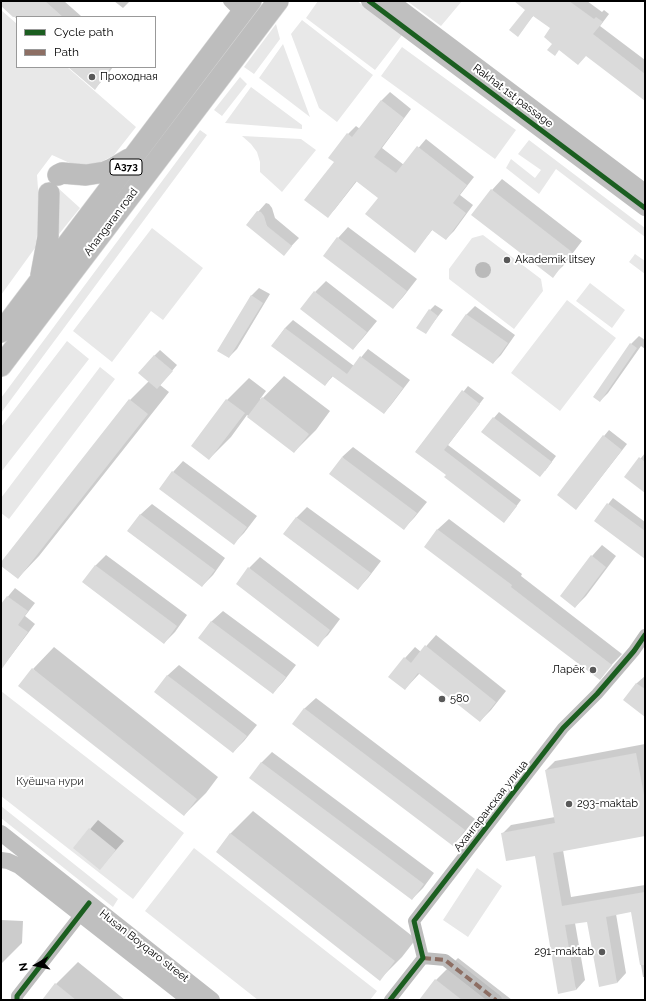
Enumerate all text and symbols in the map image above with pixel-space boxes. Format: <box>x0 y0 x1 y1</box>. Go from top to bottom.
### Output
legend <box>16 16 156 68</box>
text: Cycle path <box>54 25 113 39</box>
text: Path <box>54 45 79 59</box>
street label: Rakhat 1st passage <box>470 62 556 130</box>
place label: Проходная <box>100 70 158 84</box>
marker: Проходная <box>87 72 97 82</box>
road number: A373 <box>110 159 142 175</box>
street label: Ahangaran road <box>81 186 141 258</box>
place label: Akademik litsey <box>515 253 595 267</box>
marker: Akademik litsey <box>502 255 512 265</box>
place label: Ларёк <box>552 663 585 677</box>
marker: Ларёк <box>588 665 598 675</box>
place label: 580 <box>450 692 469 706</box>
marker: 580 <box>437 694 447 704</box>
street label: Ахангаранская улица <box>451 758 531 854</box>
park label: Куёшча нури <box>16 775 84 789</box>
place label: 293-maktab <box>577 797 638 811</box>
marker: 293-maktab <box>564 799 574 809</box>
street label: Husan Boyqaro street <box>97 907 191 985</box>
north arrow <box>16 945 56 985</box>
place label: 291-maktab <box>534 945 594 959</box>
marker: 291-maktab <box>597 947 607 957</box>
text: N <box>17 962 31 972</box>

